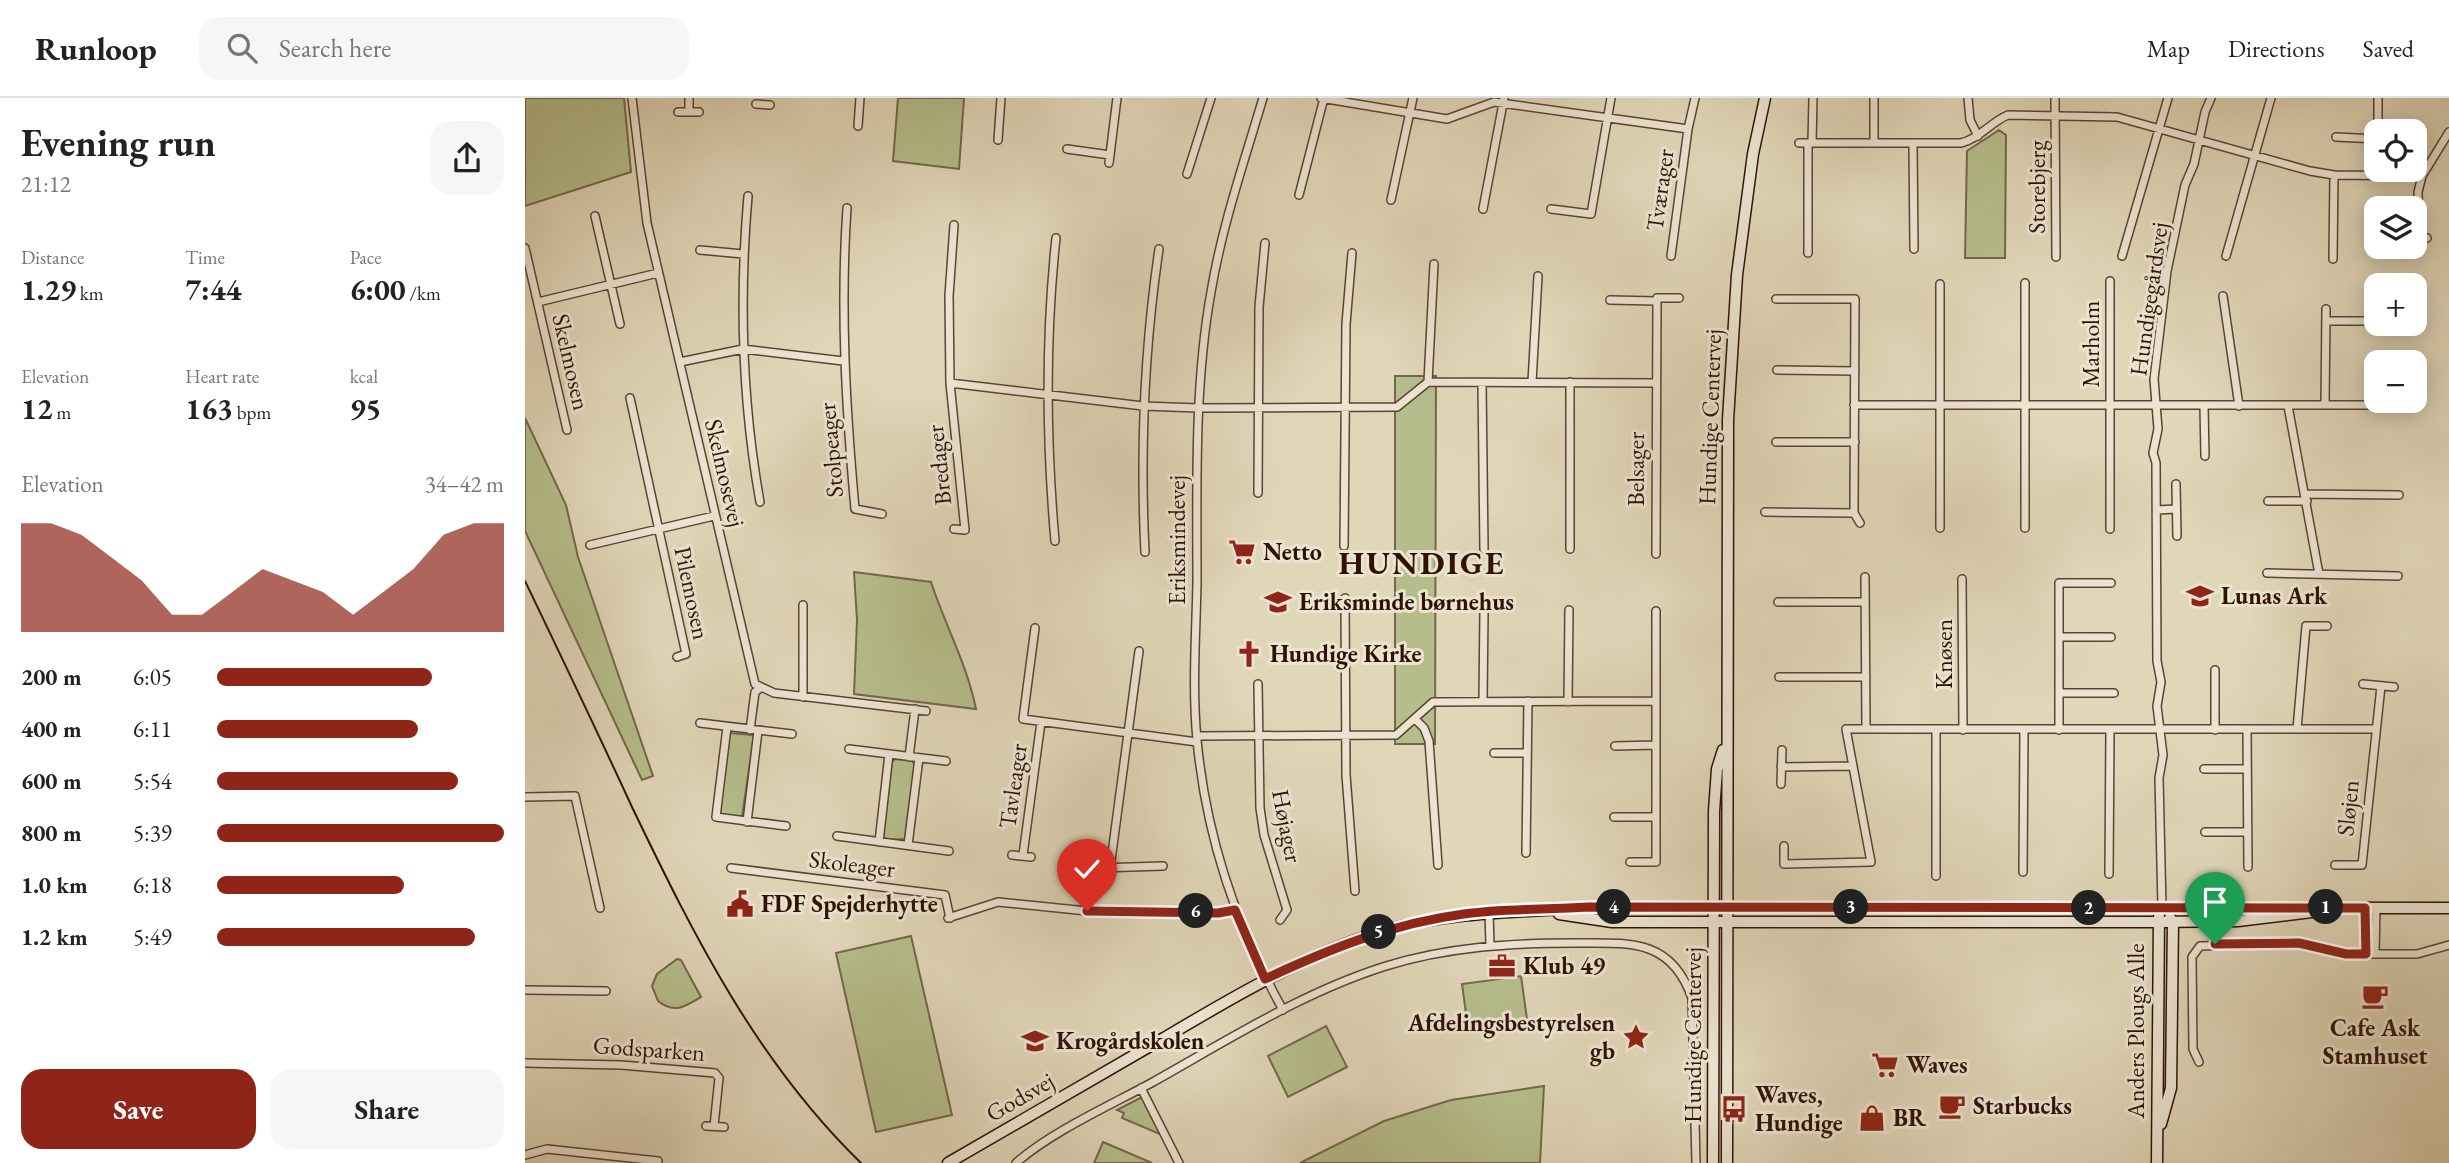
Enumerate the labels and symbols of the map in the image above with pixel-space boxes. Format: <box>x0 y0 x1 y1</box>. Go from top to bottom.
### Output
street label: Storebjerg <box>2021 140 2052 234</box>
street label: Tværager <box>1638 147 1681 233</box>
street label: Hundigegårdsvej <box>2122 220 2175 378</box>
street label: Marholm <box>2075 300 2106 388</box>
street label: Skelmosen <box>545 311 598 413</box>
street label: Hundige Centervej <box>1691 328 1728 506</box>
street label: Stolpeager <box>811 401 850 499</box>
street label: Skelmosevej <box>698 416 753 530</box>
street label: Bredager <box>919 423 958 507</box>
street label: Belsager <box>1620 432 1651 506</box>
street label: Eriksmindevej <box>1161 475 1192 605</box>
place label: Netto <box>1263 536 1322 567</box>
supermarket icon: Netto <box>1227 537 1257 567</box>
district label: HUNDIGE <box>1339 542 1505 584</box>
street label: Pilemosen <box>667 543 718 643</box>
place label: Lunas Ark <box>2221 580 2328 611</box>
school or university icon: Lunas Ark <box>2185 581 2215 611</box>
place label: Eriksminde børnehus <box>1299 586 1514 617</box>
school or university icon: Eriksminde børnehus <box>1263 587 1293 617</box>
street label: Knøsen <box>1928 618 1959 689</box>
place label: Hundige Kirke <box>1270 638 1421 670</box>
church icon: Hundige Kirke <box>1234 639 1264 669</box>
street label: Tavleager <box>991 741 1034 831</box>
street label: Sløjen <box>2329 778 2366 837</box>
street label: Højager <box>1265 787 1310 865</box>
pin <box>1057 839 1117 911</box>
street label: Skoleager <box>807 843 897 884</box>
pin <box>2185 872 2245 944</box>
place label: FDF Spejderhytte <box>761 888 938 920</box>
public building icon: FDF Spejderhytte <box>725 889 755 919</box>
pin: 4 <box>1597 890 1631 924</box>
pin: 3 <box>1833 890 1869 924</box>
pin: 2 <box>2071 890 2107 926</box>
pin: 1 <box>2309 890 2343 924</box>
pin: 6 <box>1179 894 1213 928</box>
pin: 5 <box>1361 914 1397 950</box>
street label: Anders Plougs Alle <box>2120 943 2151 1120</box>
street label: Hundige Centervej <box>1677 947 1708 1123</box>
place label: Klub 49 <box>1523 950 1606 981</box>
office icon: Klub 49 <box>1487 951 1517 981</box>
cafe icon: Cafe Ask Stamhuset <box>2360 981 2390 1011</box>
place label: Afdelingsbestyrelsen gb <box>1407 1007 1615 1067</box>
place label: Cafe Ask Stamhuset <box>2322 1012 2428 1071</box>
place icon: Afdelingsbestyrelsen gb <box>1621 1022 1651 1052</box>
place label: Krogårdskolen <box>1056 1025 1205 1057</box>
school or university icon: Krogårdskolen <box>1020 1026 1050 1056</box>
street label: Godsparken <box>592 1029 706 1068</box>
place label: Waves <box>1906 1049 1968 1080</box>
supermarket icon: Waves <box>1870 1050 1900 1080</box>
street label: Godsvej <box>980 1065 1060 1128</box>
place label: Waves, Hundige <box>1755 1079 1843 1139</box>
place label: Starbucks <box>1973 1090 2072 1121</box>
cafe icon: Starbucks <box>1937 1091 1967 1121</box>
bus stop icon: Waves, Hundige <box>1719 1094 1749 1124</box>
place label: BR <box>1893 1102 1927 1133</box>
shop icon: BR <box>1857 1103 1887 1133</box>

